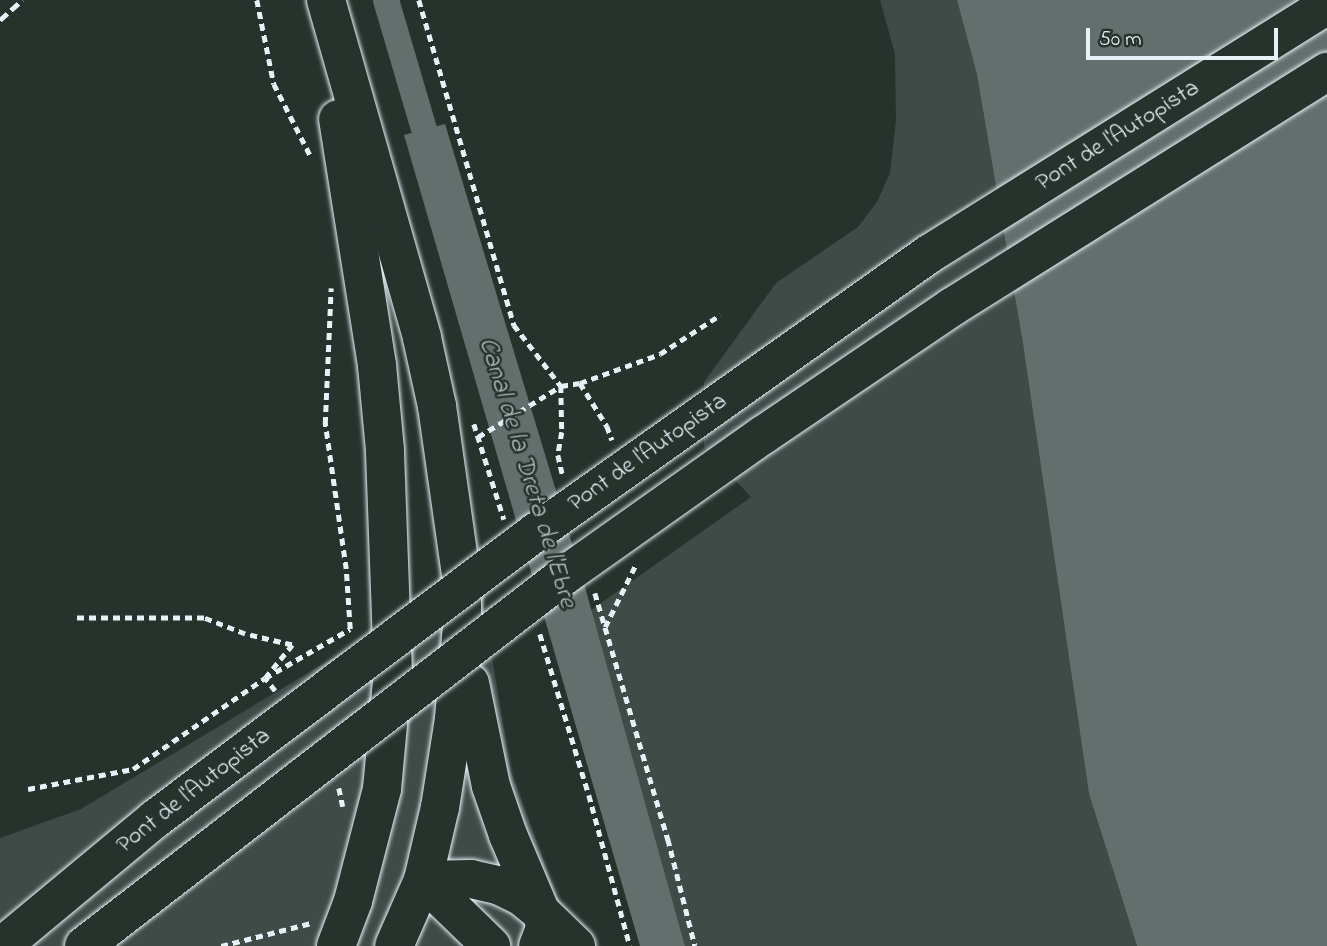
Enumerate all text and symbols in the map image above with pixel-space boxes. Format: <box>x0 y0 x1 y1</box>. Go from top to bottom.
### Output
scale bar <box>1089 14 1282 58</box>
text: 50 m <box>1099 25 1142 55</box>
street label: Pont de l'Autopista <box>1031 74 1205 198</box>
water label: Canal de la Dreta de l'Ebre <box>470 334 582 612</box>
street label: Pont de l'Autopista <box>563 388 733 518</box>
street label: Pont de l'Autopista <box>111 722 277 860</box>

